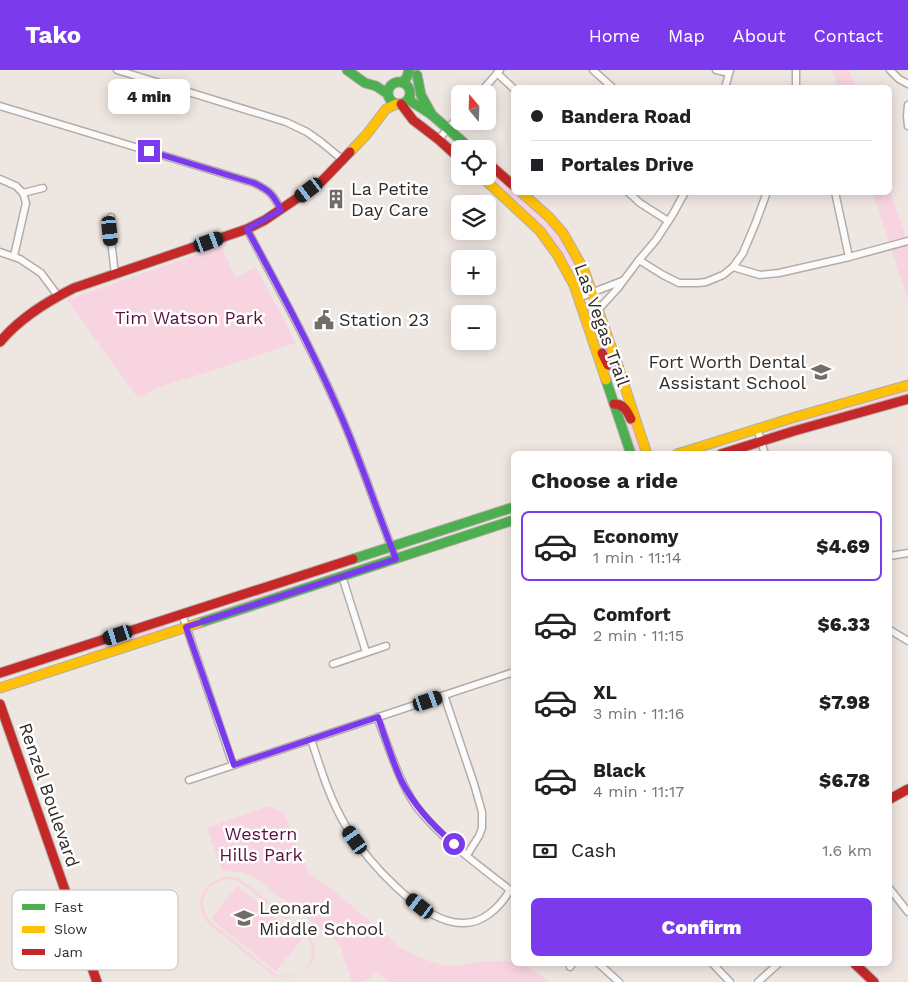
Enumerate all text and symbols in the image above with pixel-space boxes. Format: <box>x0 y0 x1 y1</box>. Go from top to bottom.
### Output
text: Tako <box>25 21 81 49</box>
text: Home <box>589 25 640 46</box>
text: Map <box>668 25 705 46</box>
text: About <box>733 25 785 46</box>
text: Contact <box>813 25 883 46</box>
callout: 4 min <box>108 78 190 114</box>
north arrow <box>451 85 496 130</box>
map controls <box>451 85 496 350</box>
text: 4 min <box>127 87 171 106</box>
text: Bandera Road <box>561 105 691 128</box>
route end <box>138 140 160 162</box>
button: locate <box>451 140 496 185</box>
text: Portales Drive <box>561 153 694 176</box>
car <box>292 175 325 205</box>
place label: La Petite Day Care <box>351 178 429 220</box>
building icon: La Petite Day Care <box>325 188 347 210</box>
button: layers <box>451 195 496 240</box>
car <box>100 215 119 247</box>
car <box>192 230 225 254</box>
button: + <box>451 250 496 295</box>
street label: Las Vegas Trail <box>570 260 635 390</box>
button: − <box>451 305 496 350</box>
park label: Tim Watson Park <box>115 307 263 328</box>
public building icon: Station 23 <box>313 309 335 331</box>
place label: Station 23 <box>339 309 429 330</box>
place label: Fort Worth Dental Assistant School <box>648 351 806 393</box>
school or university icon: Fort Worth Dental Assistant School <box>810 361 832 383</box>
text: Choose a ride <box>531 468 678 493</box>
icon: car <box>533 524 578 569</box>
text: Economy <box>593 525 678 548</box>
text: $4.69 <box>816 535 870 558</box>
text: 1 min · 11:14 <box>593 548 682 567</box>
icon: car <box>533 602 578 647</box>
text: Comfort <box>593 603 671 626</box>
text: $6.33 <box>818 613 870 636</box>
car <box>101 623 134 647</box>
text: 2 min · 11:15 <box>593 626 684 645</box>
icon: car <box>533 680 578 725</box>
text: XL <box>593 681 617 704</box>
car <box>411 689 444 713</box>
text: $7.98 <box>819 691 870 714</box>
text: 3 min · 11:16 <box>593 704 685 723</box>
street label: Renzel Boulevard <box>15 720 84 870</box>
icon: car <box>533 758 578 803</box>
text: Black <box>593 759 646 782</box>
text: $6.78 <box>819 769 870 792</box>
text: 4 min · 11:17 <box>593 782 684 801</box>
park label: Western Hills Park <box>219 823 303 865</box>
car <box>340 823 369 857</box>
route start <box>443 833 465 855</box>
icon: cash <box>531 837 559 865</box>
text: Cash <box>571 839 617 862</box>
text: 1.6 km <box>822 841 872 860</box>
legend <box>12 890 178 970</box>
car <box>403 891 436 921</box>
place label: Leonard Middle School <box>259 897 384 939</box>
button: Confirm <box>531 898 872 956</box>
text: Fast <box>54 899 83 915</box>
school or university icon: Leonard Middle School <box>233 907 255 929</box>
text: Slow <box>54 921 87 937</box>
text: Jam <box>54 944 83 960</box>

